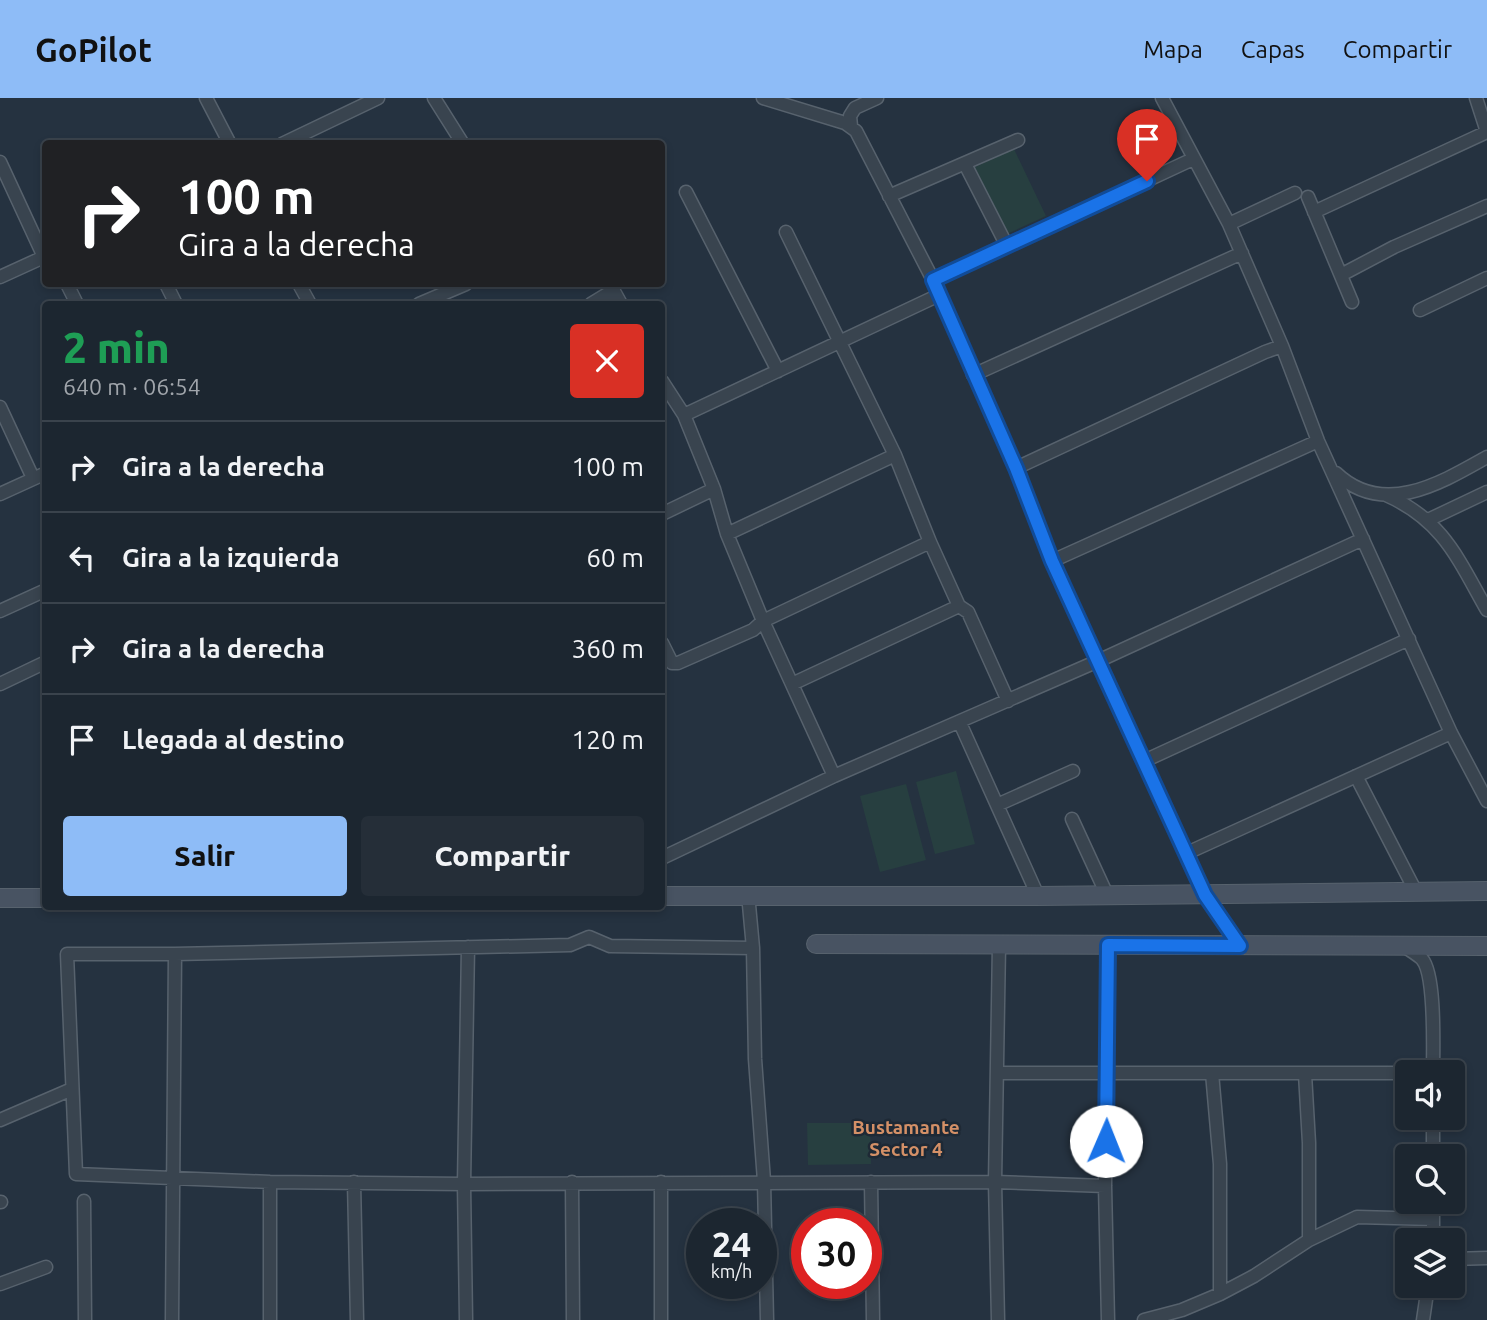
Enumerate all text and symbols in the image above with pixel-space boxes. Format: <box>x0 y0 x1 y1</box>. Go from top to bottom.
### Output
text: GoPilot <box>35 31 152 68</box>
text: Mapa <box>1143 36 1203 63</box>
text: Capas <box>1241 36 1305 63</box>
text: Compartir <box>1343 36 1452 63</box>
pin <box>1117 109 1177 181</box>
icon: arrive <box>1128 120 1166 158</box>
icon: right <box>63 168 154 259</box>
text: 100 m <box>178 168 315 223</box>
text: Gira a la derecha <box>178 226 415 262</box>
text: 2 min <box>63 324 170 371</box>
button: close <box>570 324 644 398</box>
text: 640 m · 06:54 <box>63 374 201 399</box>
icon: right <box>63 448 101 486</box>
text: Gira a la derecha <box>122 452 325 481</box>
text: 100 m <box>572 452 644 481</box>
icon: left <box>63 539 101 577</box>
text: Gira a la izquierda <box>122 543 340 572</box>
text: 60 m <box>586 543 644 572</box>
icon: right <box>63 630 101 668</box>
text: Gira a la derecha <box>122 634 325 663</box>
text: 360 m <box>572 634 644 663</box>
icon: arrive <box>63 721 101 759</box>
text: Llegada al destino <box>122 725 345 754</box>
text: 120 m <box>572 725 644 754</box>
button: Salir <box>63 816 347 896</box>
button: Compartir <box>361 816 644 896</box>
map controls <box>1395 1060 1465 1298</box>
button: sound <box>1395 1060 1465 1130</box>
position arrow <box>1069 1104 1143 1178</box>
district label: Bustamante Sector 4 <box>852 1116 960 1160</box>
button: search <box>1395 1144 1465 1214</box>
speed limit sign: 30 <box>791 1208 882 1299</box>
text: 24 <box>712 1224 751 1264</box>
button: layers <box>1395 1228 1465 1298</box>
text: km/h <box>711 1261 752 1281</box>

